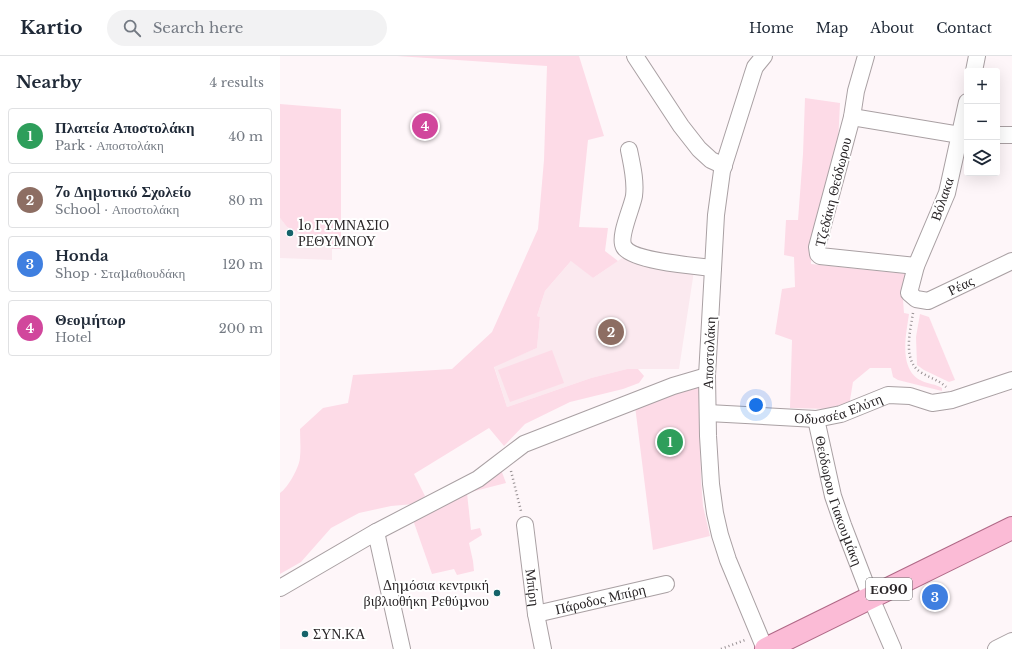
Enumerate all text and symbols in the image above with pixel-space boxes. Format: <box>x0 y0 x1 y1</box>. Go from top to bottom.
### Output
search box <box>107 10 387 46</box>
text: Kartio <box>20 16 83 39</box>
icon: search <box>121 17 143 39</box>
text: Search here <box>153 18 243 37</box>
text: Home <box>749 19 794 37</box>
text: Map <box>816 19 848 37</box>
text: About <box>870 19 914 37</box>
text: Contact <box>936 19 992 37</box>
map controls <box>964 68 1000 176</box>
button: + <box>964 68 1000 104</box>
text: Nearby <box>16 72 82 93</box>
text: 4 results <box>210 74 264 91</box>
button: − <box>964 104 1000 140</box>
pin: 4 <box>412 111 438 141</box>
text: Πλατεία Αποστολάκη <box>55 118 194 137</box>
text: 1 <box>27 128 33 145</box>
text: 40 m <box>228 128 263 145</box>
street label: Τζεδάκη Θεόδωρου <box>811 135 855 249</box>
text: Park · Αποστολάκη <box>55 137 164 154</box>
button: layers <box>964 140 1000 176</box>
street label: Βόλακα <box>926 174 958 223</box>
text: 7ο Δημοτικό Σχολείο <box>55 182 191 201</box>
text: 2 <box>26 192 34 209</box>
text: 80 m <box>228 192 263 209</box>
text: School · Αποστολάκη <box>55 201 179 218</box>
place label: 1ο ΓΥΜΝΑΣΙΟ ΡΕΘΥΜΝΟΥ <box>298 216 389 250</box>
marker: 1ο ΓΥΜΝΑΣΙΟ ΡΕΘΥΜΝΟΥ <box>285 228 295 238</box>
text: Honda <box>55 246 109 265</box>
text: 3 <box>26 256 34 273</box>
text: 120 m <box>222 256 263 273</box>
text: Shop · Σταμαθιουδάκη <box>55 265 185 282</box>
street label: Ρέας <box>945 271 977 299</box>
text: Θεομήτωρ <box>55 310 126 329</box>
street label: Αποστολάκη <box>699 316 719 390</box>
pin: 2 <box>598 317 624 347</box>
text: 4 <box>26 320 34 337</box>
text: 200 m <box>219 320 263 337</box>
text: Hotel <box>55 329 92 346</box>
street label: Οδυσσέα Ελύτη <box>794 389 885 428</box>
your location <box>746 395 766 415</box>
pin: 1 <box>657 427 683 457</box>
street label: Θεόδωρου Γιακουμάκη <box>811 434 867 568</box>
street label: Μπίρη <box>521 568 544 607</box>
place label: Δημόσια κεντρική βιβλιοθήκη Ρεθύμνου <box>364 576 489 610</box>
road number: ΕΟ90 <box>866 578 912 600</box>
street label: Πάροδος Μπίρη <box>553 580 647 618</box>
pin: 3 <box>922 582 948 612</box>
marker: Δημόσια κεντρική βιβλιοθήκη Ρεθύμνου <box>492 588 502 598</box>
place label: ΣΥΝ.ΚΑ <box>313 625 366 643</box>
marker: ΣΥΝ.ΚΑ <box>300 629 310 639</box>

